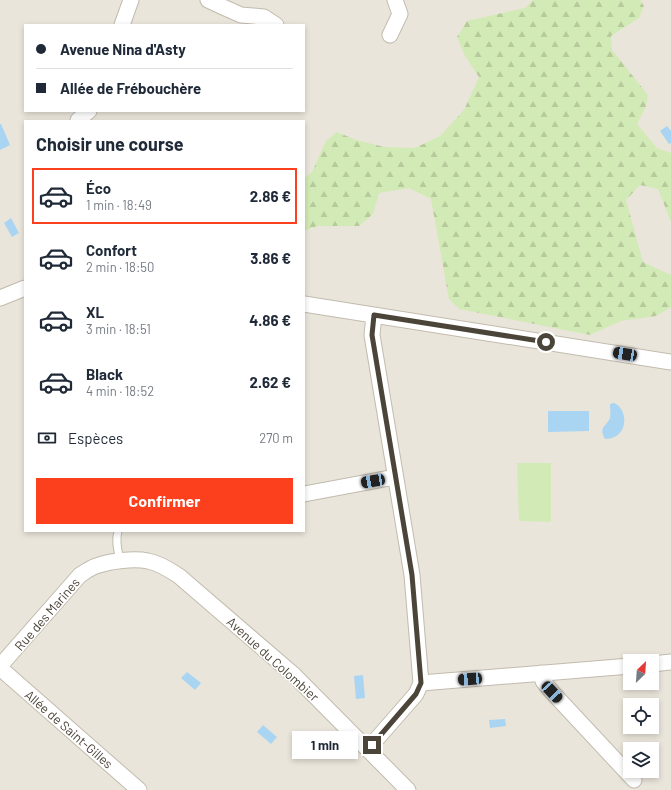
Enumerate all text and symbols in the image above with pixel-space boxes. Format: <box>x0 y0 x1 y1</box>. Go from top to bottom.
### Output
text: Avenue Nina d'Asty <box>60 40 186 58</box>
text: Allée de Frébouchère <box>60 79 201 97</box>
text: Choisir une course <box>36 133 184 155</box>
icon: car <box>38 178 74 214</box>
text: Éco <box>86 179 111 197</box>
text: 2.86 € <box>250 187 291 205</box>
text: 1 min · 18:49 <box>86 197 152 213</box>
icon: car <box>38 240 74 276</box>
text: Confort <box>86 241 137 259</box>
text: 3.86 € <box>250 249 291 267</box>
text: 2 min · 18:50 <box>86 259 154 275</box>
icon: car <box>38 302 74 338</box>
text: XL <box>86 303 104 321</box>
text: 4.86 € <box>249 311 291 329</box>
text: 3 min · 18:51 <box>86 321 151 337</box>
route start <box>537 333 555 351</box>
car <box>612 346 638 362</box>
icon: car <box>38 364 74 400</box>
text: Black <box>86 365 123 383</box>
text: 2.62 € <box>250 373 291 391</box>
text: 4 min · 18:52 <box>86 383 154 399</box>
icon: cash <box>36 427 58 449</box>
text: Espèces <box>68 429 123 447</box>
text: 270 m <box>259 430 293 446</box>
car <box>360 473 386 489</box>
button: Confirmer <box>36 478 293 524</box>
street label: Rue des Marines <box>11 574 83 654</box>
street label: Avenue du Colombier <box>224 613 323 705</box>
north arrow <box>623 654 659 690</box>
map controls <box>623 654 659 778</box>
car <box>458 672 482 686</box>
car <box>539 679 565 705</box>
street label: Allée de Saint-Gilles <box>22 686 116 772</box>
button: locate <box>623 698 659 734</box>
callout: 1 min <box>292 731 358 759</box>
route end <box>363 736 381 754</box>
text: 1 min <box>311 737 339 753</box>
button: layers <box>623 742 659 778</box>

